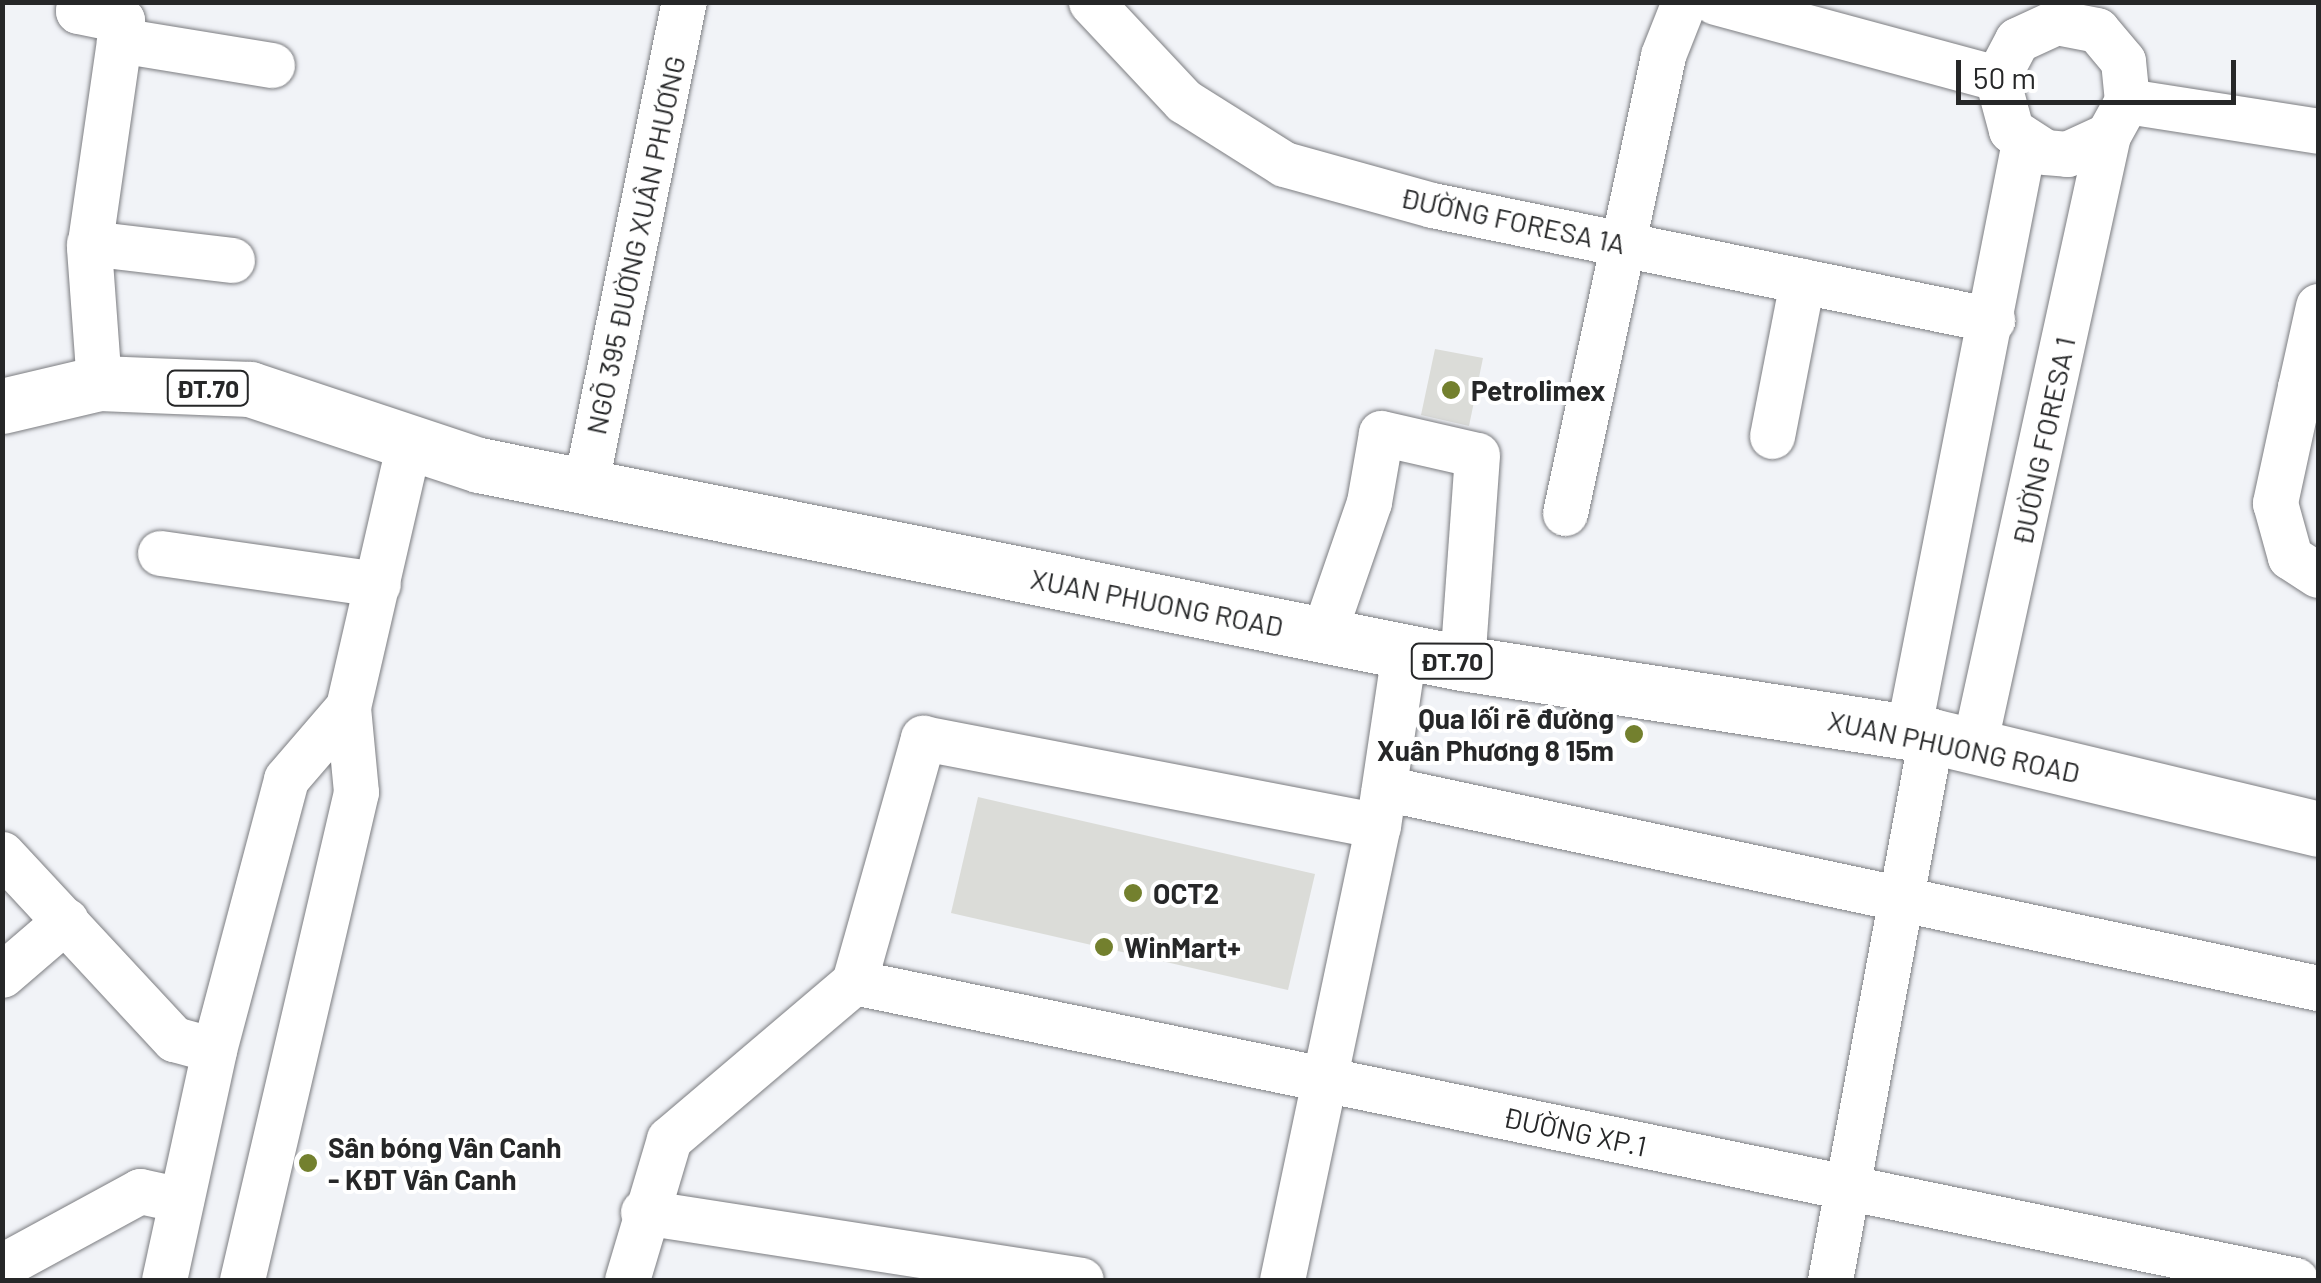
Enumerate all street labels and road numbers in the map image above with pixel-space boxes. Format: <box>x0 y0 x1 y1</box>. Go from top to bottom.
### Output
street label: NGÕ 395 ĐƯỜNG XUÂN PHƯƠNG <box>578 53 692 437</box>
street label: ĐƯỜNG FORESA 1A <box>1398 180 1628 260</box>
street label: ĐƯỜNG FORESA 1 <box>2005 334 2081 548</box>
road number: ĐT.70 <box>166 368 250 408</box>
street label: XUAN PHUONG ROAD <box>1028 561 1286 643</box>
road number: ĐT.70 <box>1410 641 1494 681</box>
street label: XUAN PHUONG ROAD <box>1825 703 2083 789</box>
street label: ĐƯỜNG XP.1 <box>1500 1099 1650 1163</box>

